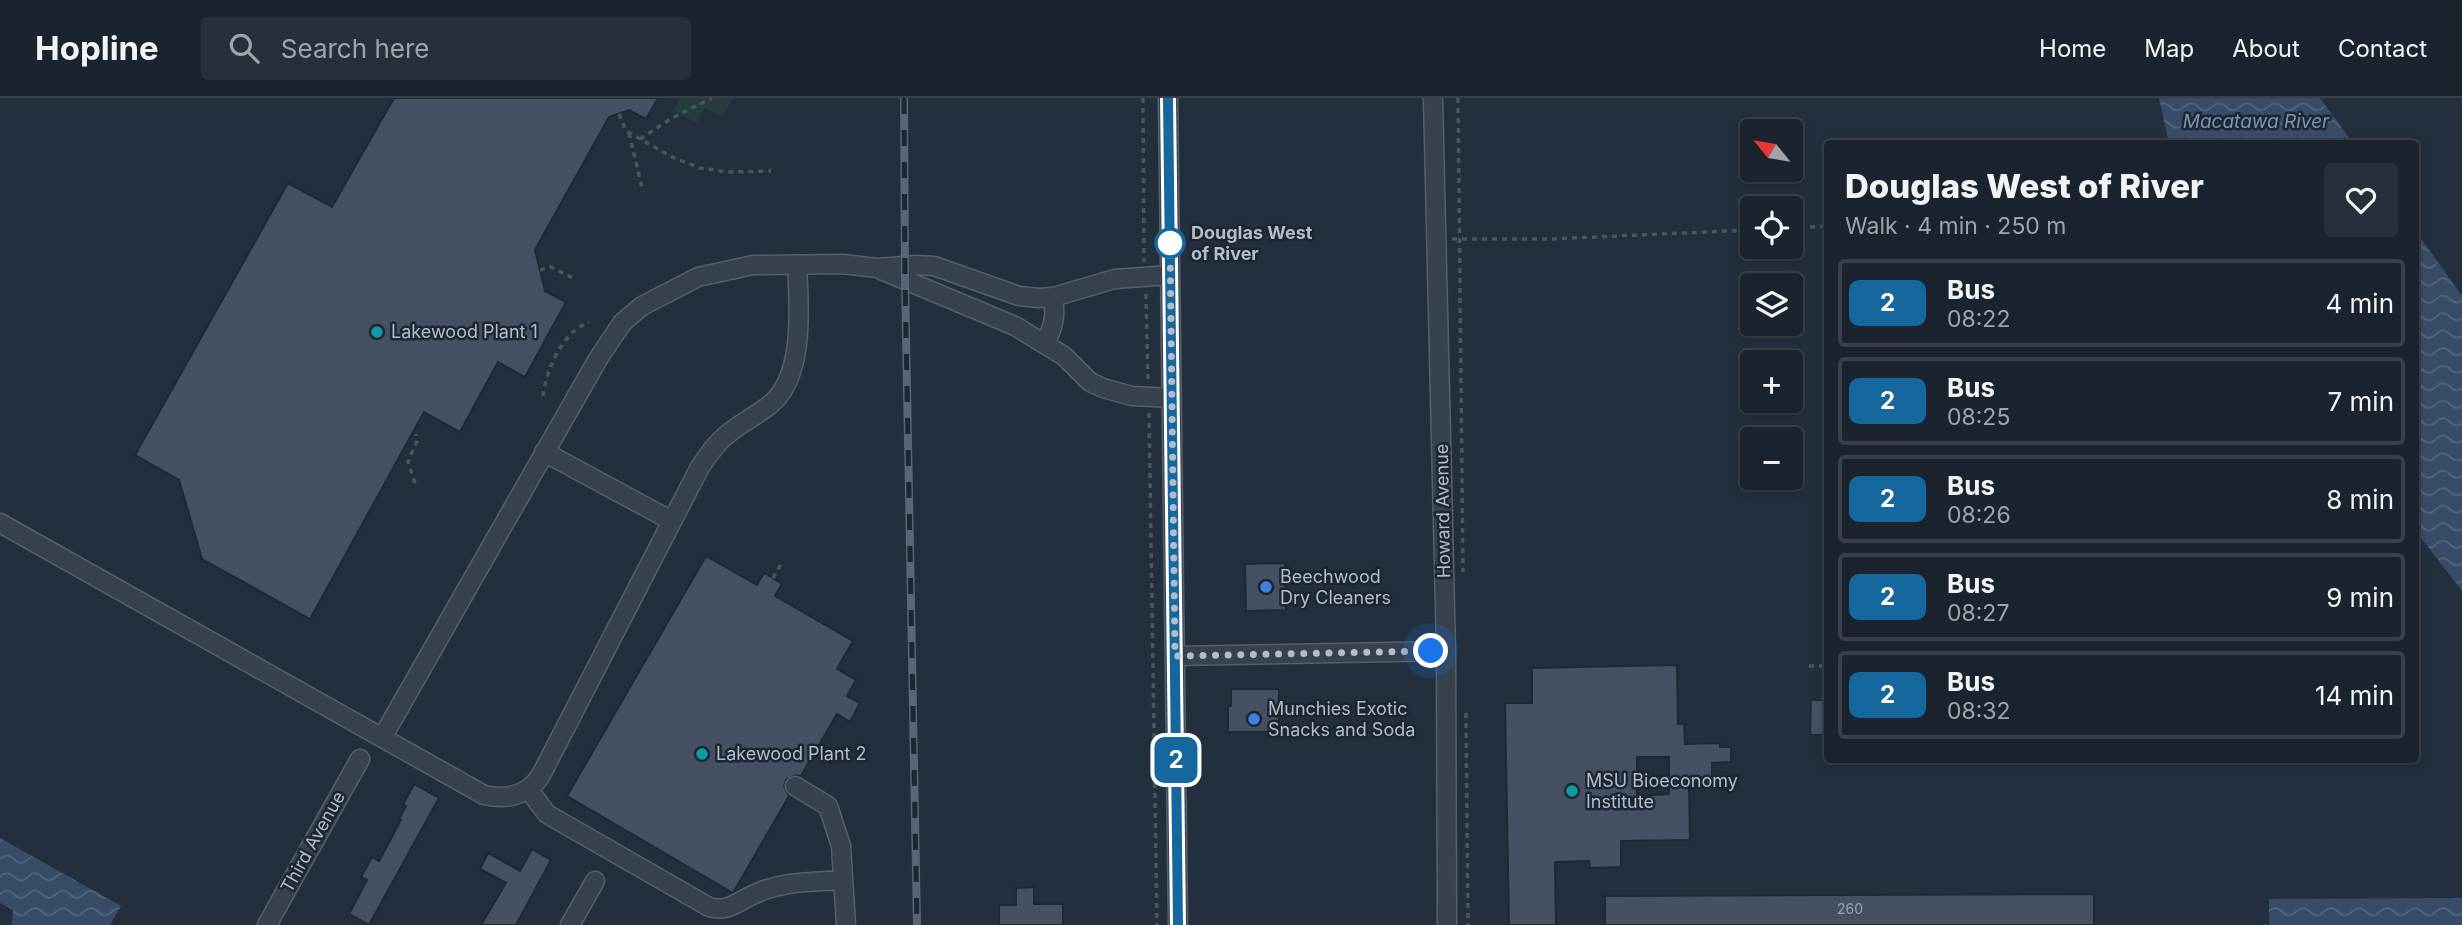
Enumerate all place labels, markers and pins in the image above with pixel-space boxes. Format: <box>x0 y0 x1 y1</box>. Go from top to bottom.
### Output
place label: Douglas West of River <box>1191 222 1313 264</box>
marker: Douglas West of River <box>1155 228 1185 258</box>
place label: Lakewood Plant 1 <box>391 321 538 342</box>
marker: Lakewood Plant 1 <box>369 324 385 340</box>
place label: Beechwood Dry Cleaners <box>1280 566 1391 608</box>
marker: Beechwood Dry Cleaners <box>1258 579 1274 595</box>
place label: Munchies Exotic Snacks and Soda <box>1268 698 1415 740</box>
marker: Munchies Exotic Snacks and Soda <box>1246 711 1262 727</box>
place label: Lakewood Plant 2 <box>716 743 867 764</box>
marker: Lakewood Plant 2 <box>694 746 710 762</box>
place label: MSU Bioeconomy Institute <box>1586 770 1738 812</box>
marker: MSU Bioeconomy Institute <box>1564 783 1580 799</box>

